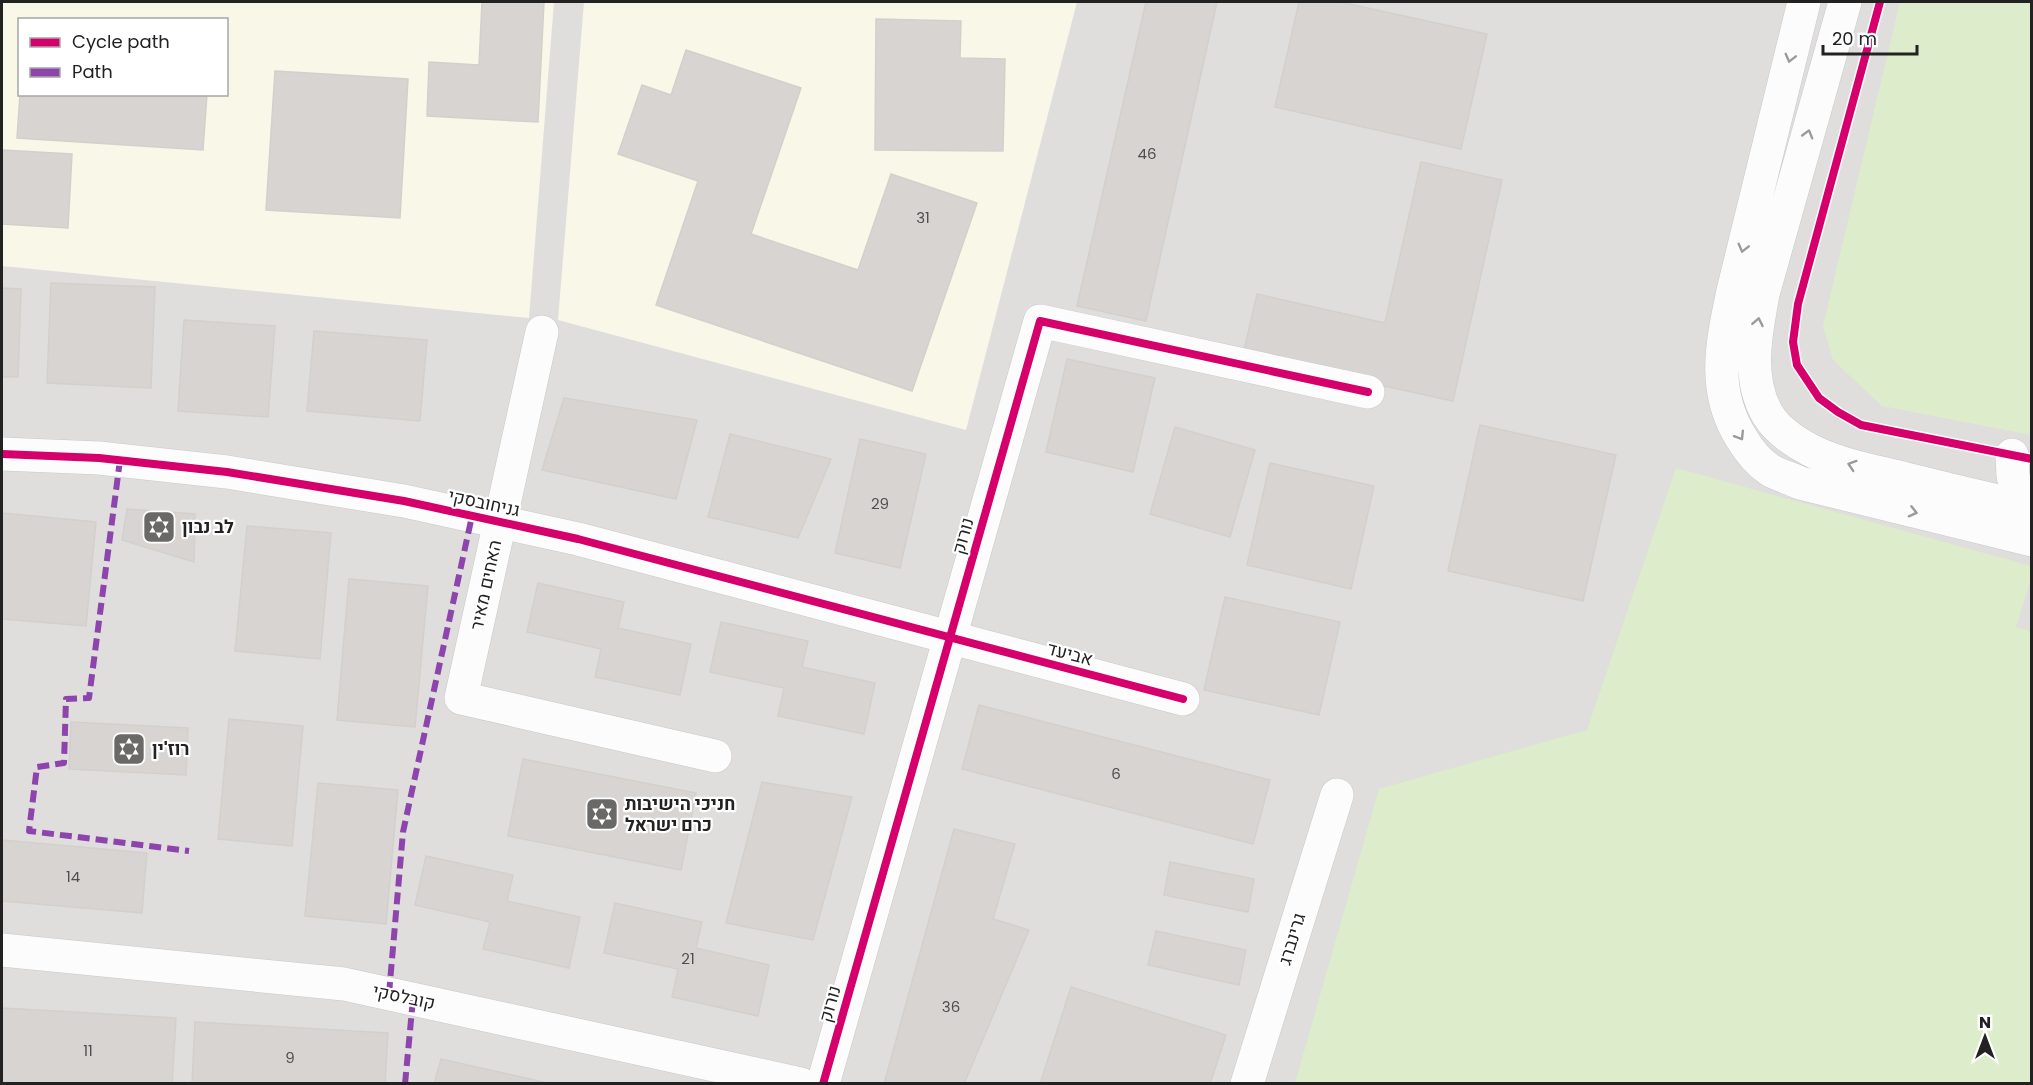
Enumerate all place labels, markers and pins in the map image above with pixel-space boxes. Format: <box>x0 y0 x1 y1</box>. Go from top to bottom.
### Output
synagogue icon: לב נבון <box>141 509 177 545</box>
place label: לב נבון <box>182 514 234 539</box>
synagogue icon: רוז'ין <box>111 731 147 767</box>
place label: רוז'ין <box>152 736 189 761</box>
place label: חניכי הישיבות כרם ישראל <box>625 791 735 837</box>
synagogue icon: חניכי הישיבות כרם ישראל <box>584 796 620 832</box>

